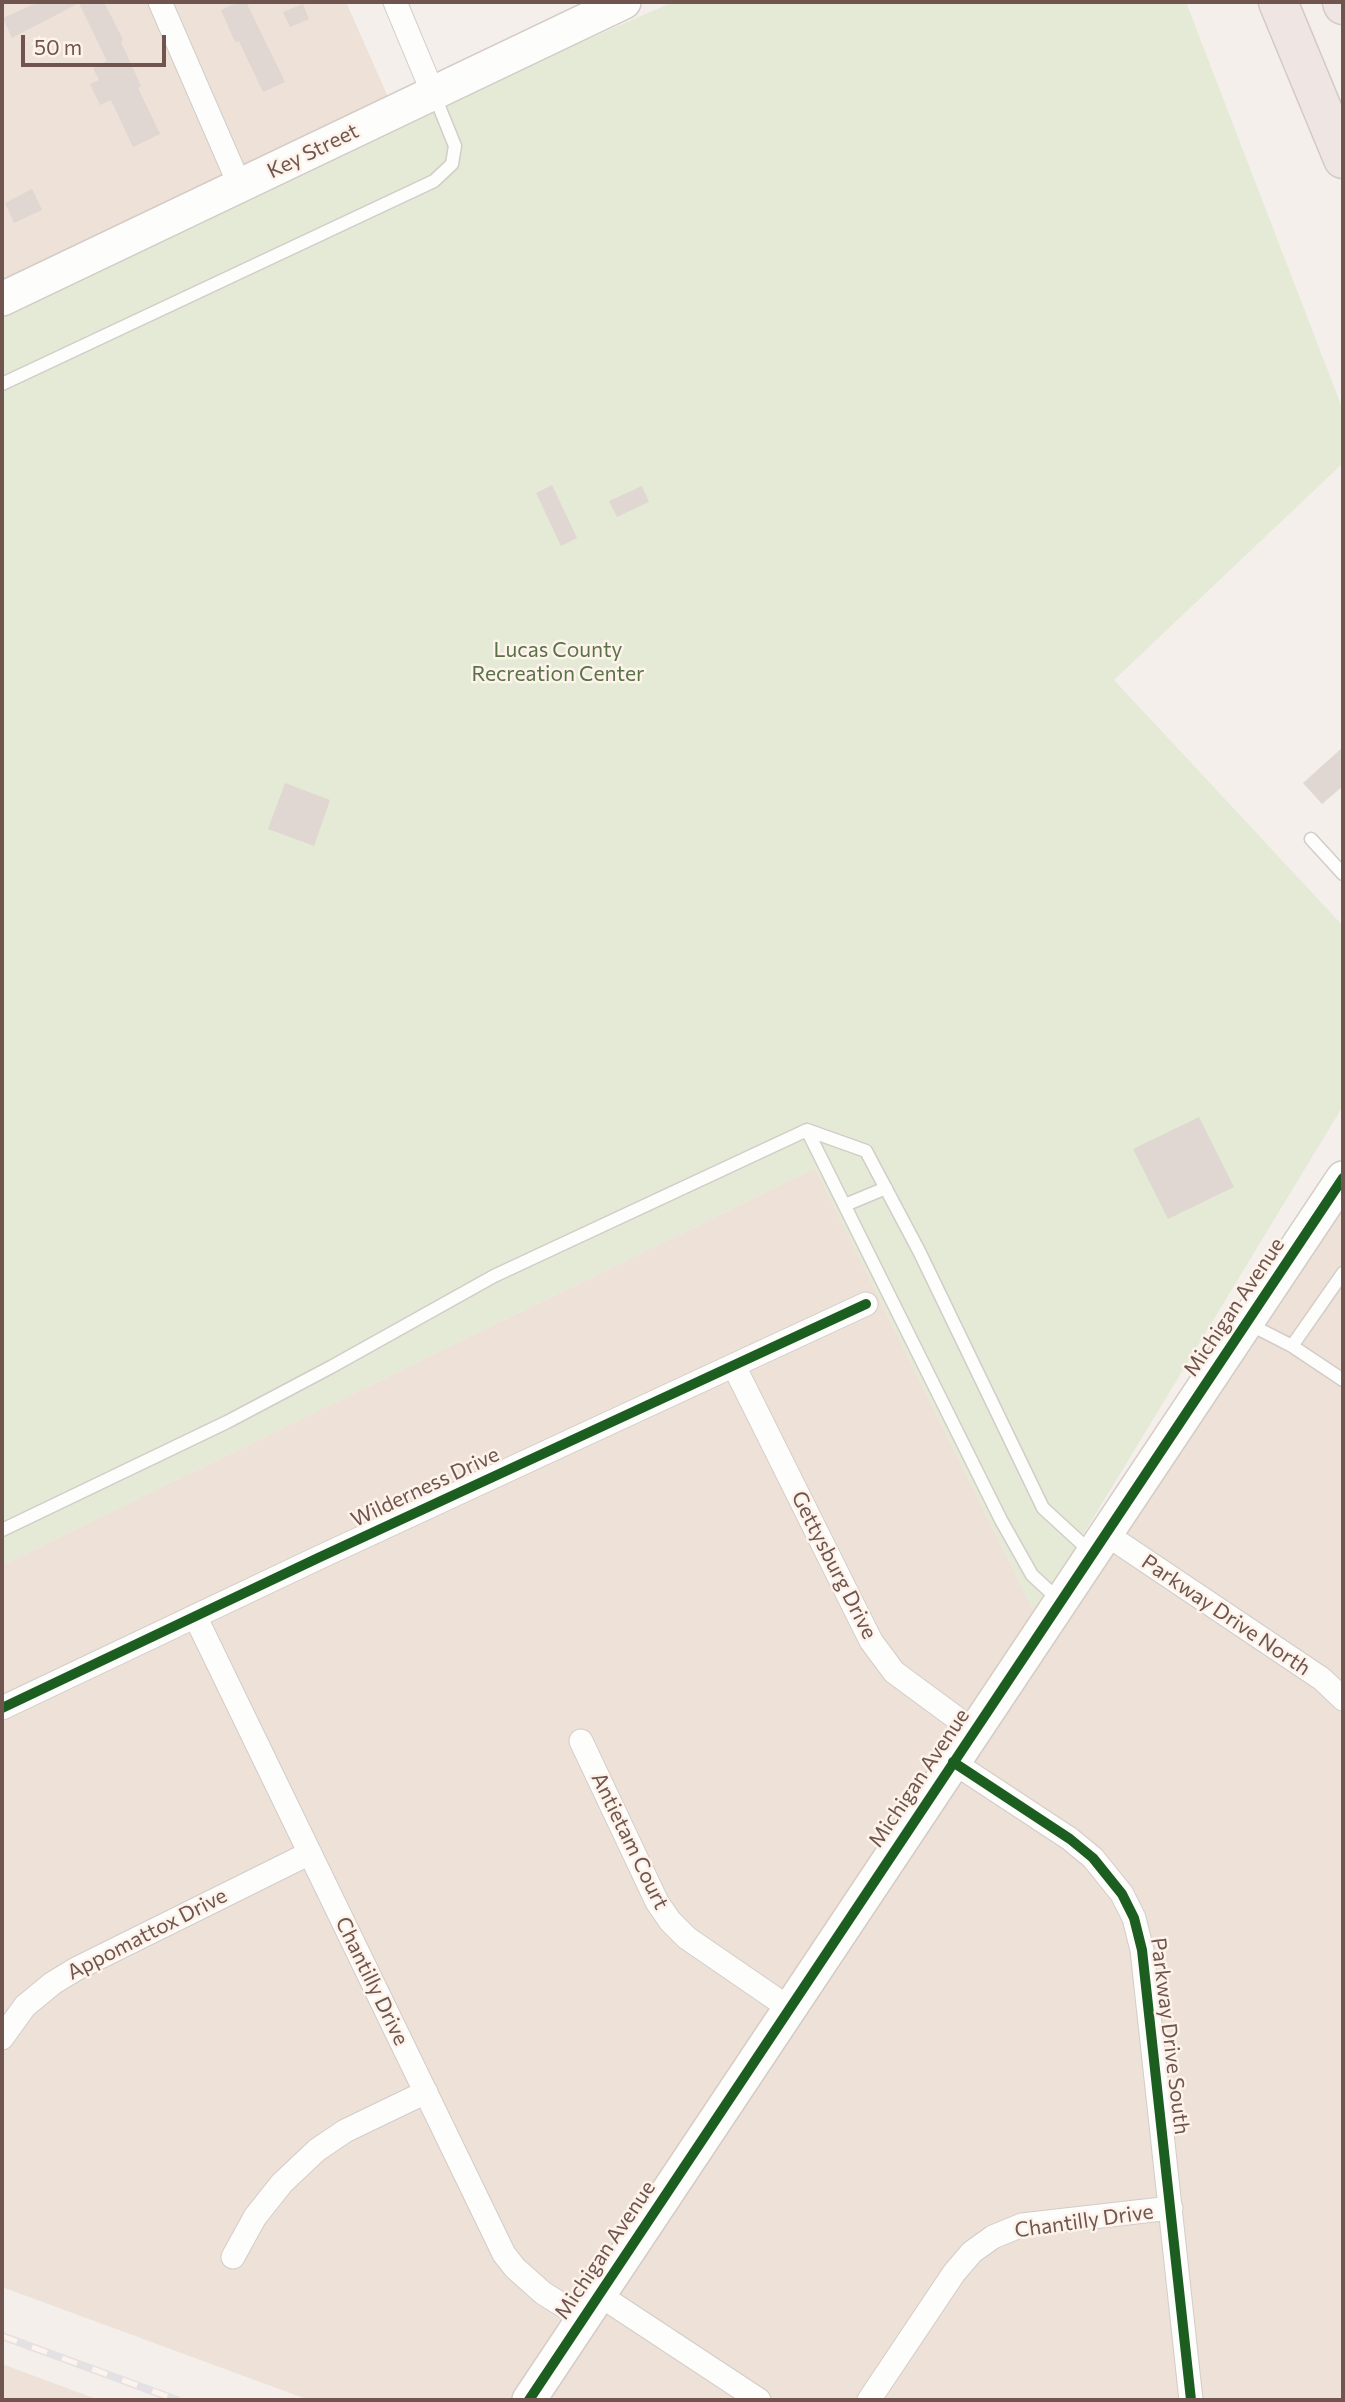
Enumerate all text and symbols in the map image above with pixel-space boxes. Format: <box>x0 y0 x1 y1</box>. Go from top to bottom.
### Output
scale bar <box>24 21 170 65</box>
text: 50 m <box>34 34 82 59</box>
street label: Key Street <box>263 118 363 184</box>
park label: Lucas County Recreation Center <box>472 637 644 687</box>
street label: Michigan Avenue <box>1178 1233 1290 1381</box>
street label: Wilderness Drive <box>347 1442 503 1532</box>
street label: Gettysburg Drive <box>786 1487 882 1643</box>
street label: Parkway Drive North <box>1137 1549 1315 1681</box>
street label: Michigan Avenue <box>863 1704 975 1852</box>
street label: Antietam Court <box>586 1768 674 1914</box>
street label: Appomattox Drive <box>63 1883 231 1985</box>
street label: Chantilly Drive <box>330 1913 414 2049</box>
street label: Parkway Drive South <box>1145 1936 1195 2136</box>
street label: Michigan Avenue <box>549 2176 661 2324</box>
street label: Chantilly Drive <box>1013 2199 1155 2243</box>

